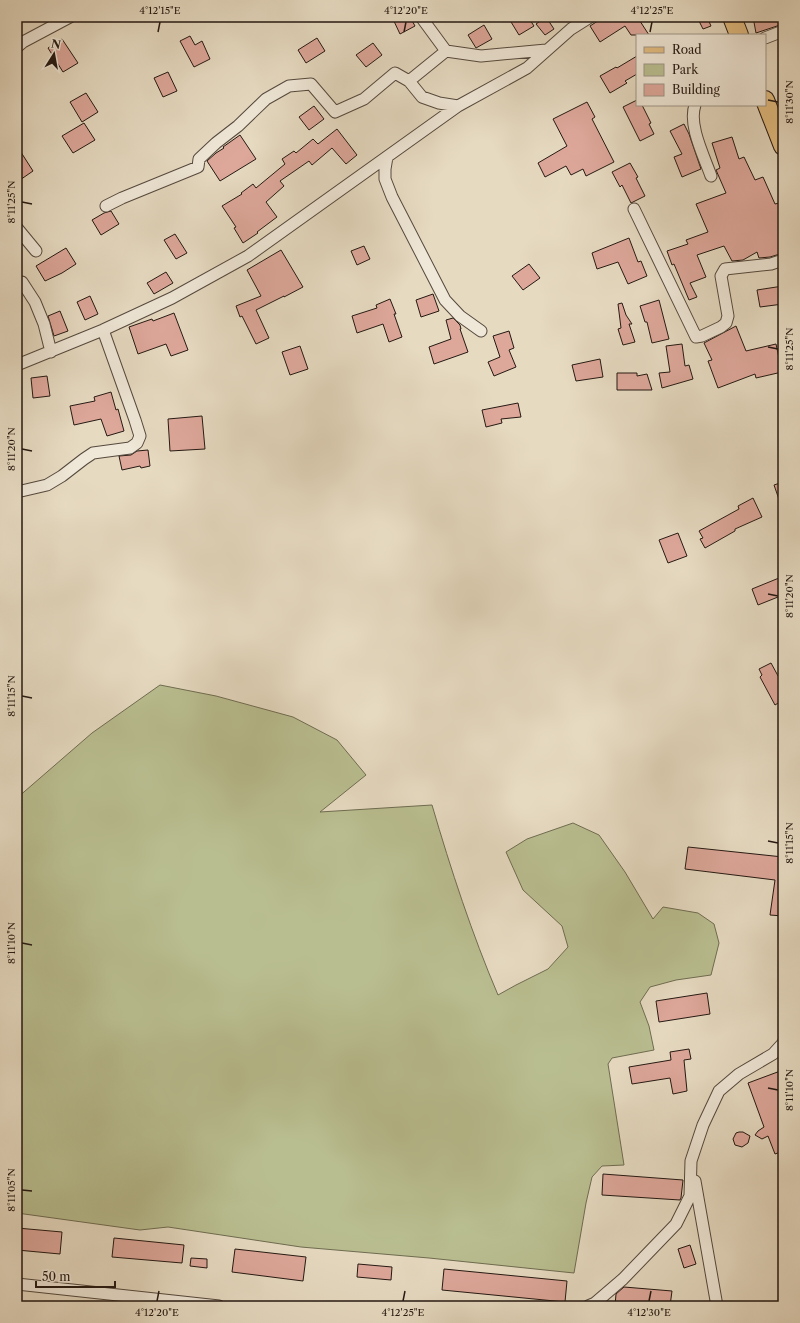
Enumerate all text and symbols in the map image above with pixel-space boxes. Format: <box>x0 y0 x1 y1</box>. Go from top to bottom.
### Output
text: 4°12'15"E <box>139 4 181 17</box>
text: 4°12'20"E <box>384 4 428 17</box>
text: 4°12'25"E <box>631 4 674 17</box>
north arrow <box>34 34 74 74</box>
legend <box>636 34 766 106</box>
text: N <box>50 36 62 52</box>
text: Road <box>672 42 702 57</box>
text: Park <box>672 62 699 77</box>
text: 8°11'30"N <box>783 80 796 124</box>
text: Building <box>672 82 720 97</box>
text: 8°11'25"N <box>5 181 18 223</box>
text: 8°11'25"N <box>783 328 796 370</box>
text: 8°11'20"N <box>5 427 18 471</box>
text: 8°11'20"N <box>783 574 796 618</box>
text: 8°11'15"N <box>5 675 18 717</box>
text: 8°11'15"N <box>783 822 796 864</box>
text: 8°11'10"N <box>5 922 18 964</box>
text: 8°11'10"N <box>783 1069 796 1111</box>
text: 8°11'05"N <box>5 1168 18 1212</box>
scale bar <box>36 1263 115 1289</box>
text: 50 m <box>42 1269 71 1284</box>
text: 4°12'20"E <box>135 1306 179 1319</box>
text: 4°12'25"E <box>382 1306 425 1319</box>
text: 4°12'30"E <box>627 1306 671 1319</box>

